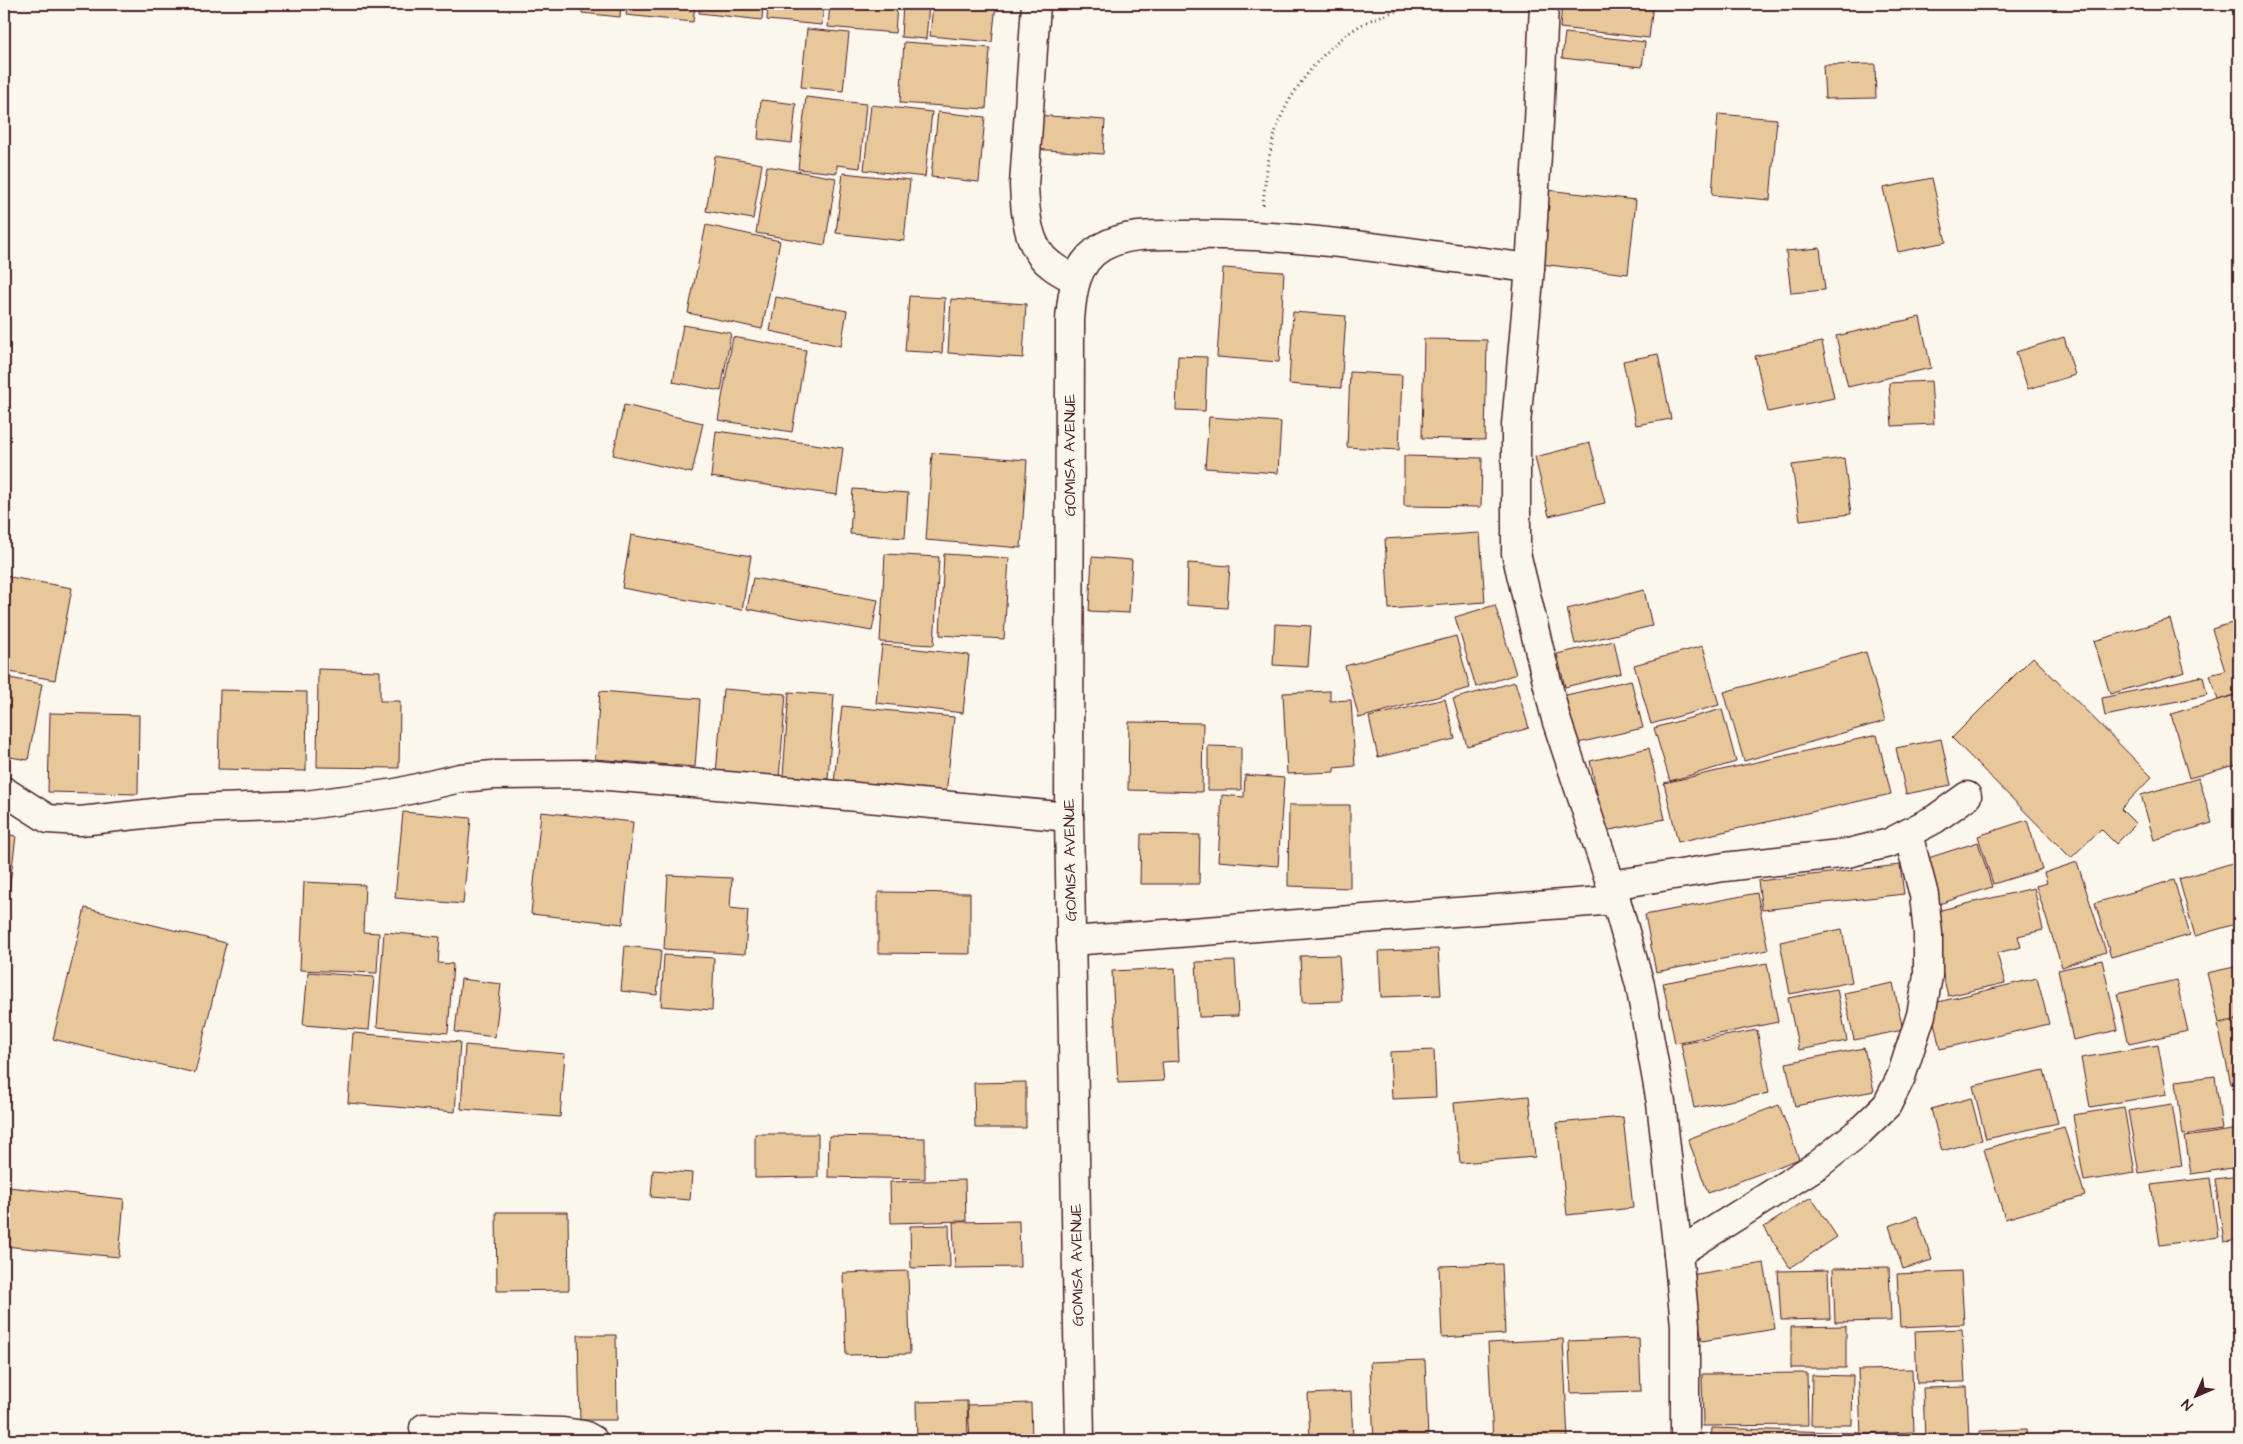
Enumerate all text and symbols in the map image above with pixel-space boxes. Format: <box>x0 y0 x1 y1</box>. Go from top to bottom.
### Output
street label: GOMISA AVENUE <box>1059 393 1081 516</box>
street label: GOMISA AVENUE <box>1058 798 1082 921</box>
street label: GOMISA AVENUE <box>1065 1203 1089 1326</box>
north arrow <box>2170 1372 2220 1422</box>
text: N <box>2177 1394 2198 1415</box>

